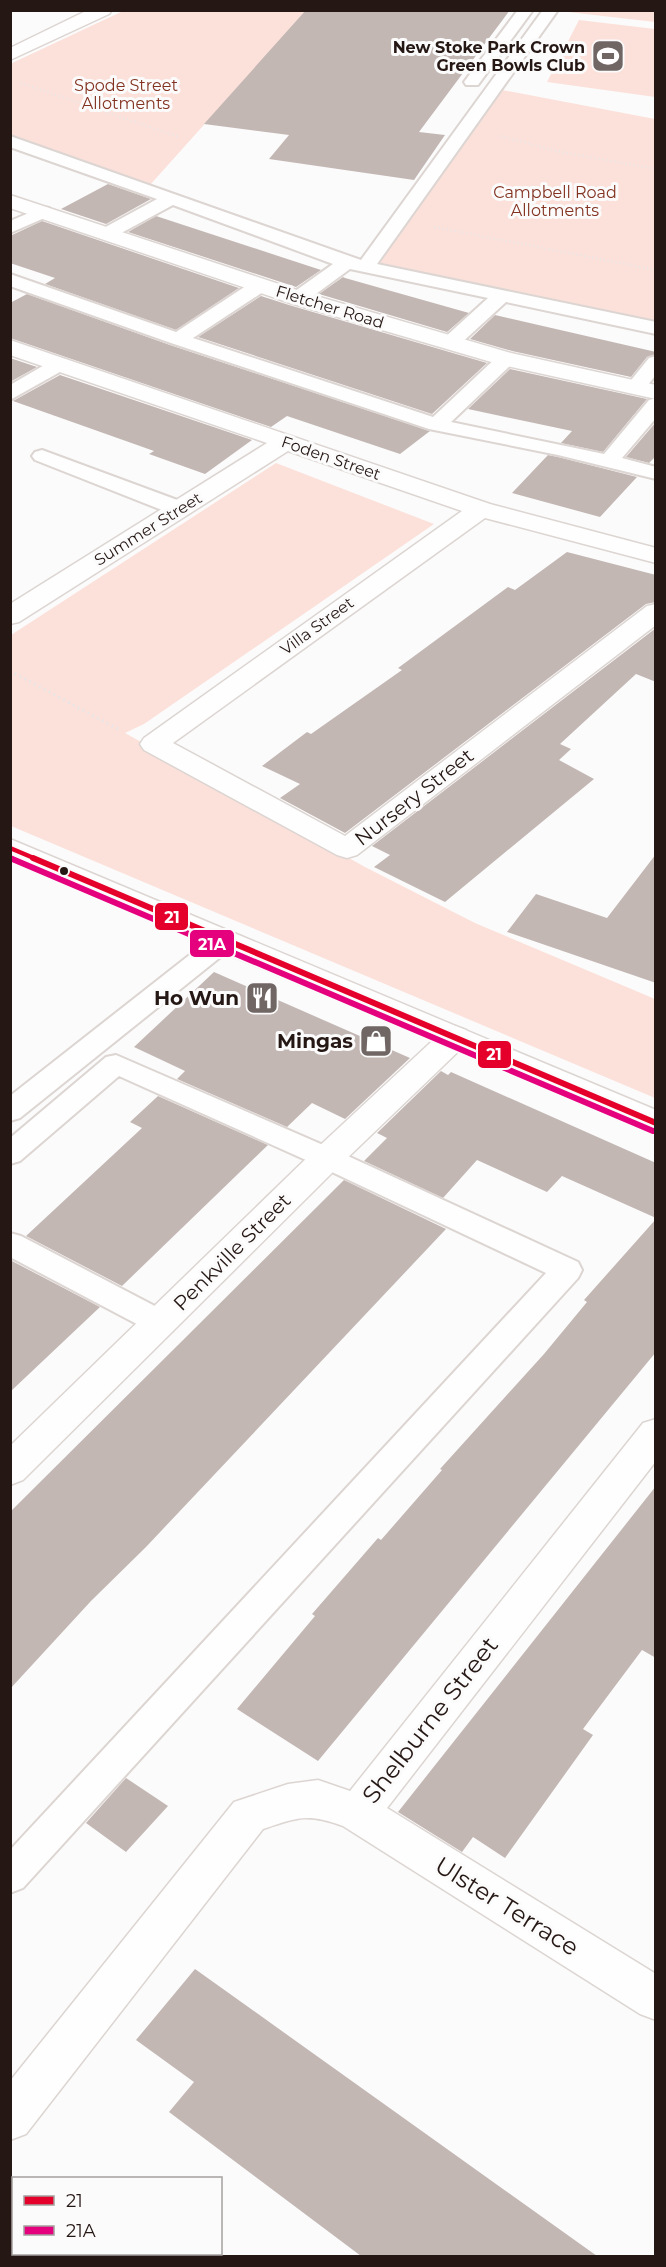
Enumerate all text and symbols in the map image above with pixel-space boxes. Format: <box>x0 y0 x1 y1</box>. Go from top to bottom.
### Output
place label: New Stoke Park Crown Green Bowls Club <box>393 38 585 75</box>
sports icon: New Stoke Park Crown Green Bowls Club <box>590 38 626 74</box>
park label: Spode Street Allotments <box>74 76 178 113</box>
park label: Campbell Road Allotments <box>493 183 617 220</box>
street label: Fletcher Road <box>274 282 386 332</box>
street label: Foden Street <box>279 432 384 484</box>
street label: Summer Street <box>91 488 206 570</box>
street label: Villa Street <box>277 593 358 659</box>
street label: Nursery Street <box>350 743 478 851</box>
unlabelled marker <box>58 865 70 877</box>
line badge: 21 <box>154 902 189 931</box>
text: 21 <box>164 908 180 927</box>
line badge: 21A <box>189 929 235 958</box>
text: 21A <box>198 935 227 954</box>
restaurant icon: Ho Wun <box>244 980 280 1016</box>
place label: Ho Wun <box>154 986 239 1010</box>
shop icon: Mingas <box>358 1023 394 1059</box>
place label: Mingas <box>277 1029 353 1053</box>
line badge: 21 <box>477 1040 512 1069</box>
text: 21 <box>486 1045 502 1064</box>
street label: Penkville Street <box>168 1188 296 1316</box>
street label: Shelburne Street <box>356 1631 504 1809</box>
street label: Ulster Terrace <box>430 1850 584 1962</box>
legend <box>12 2177 222 2255</box>
text: 21 <box>66 2190 83 2212</box>
text: 21A <box>66 2220 96 2242</box>

